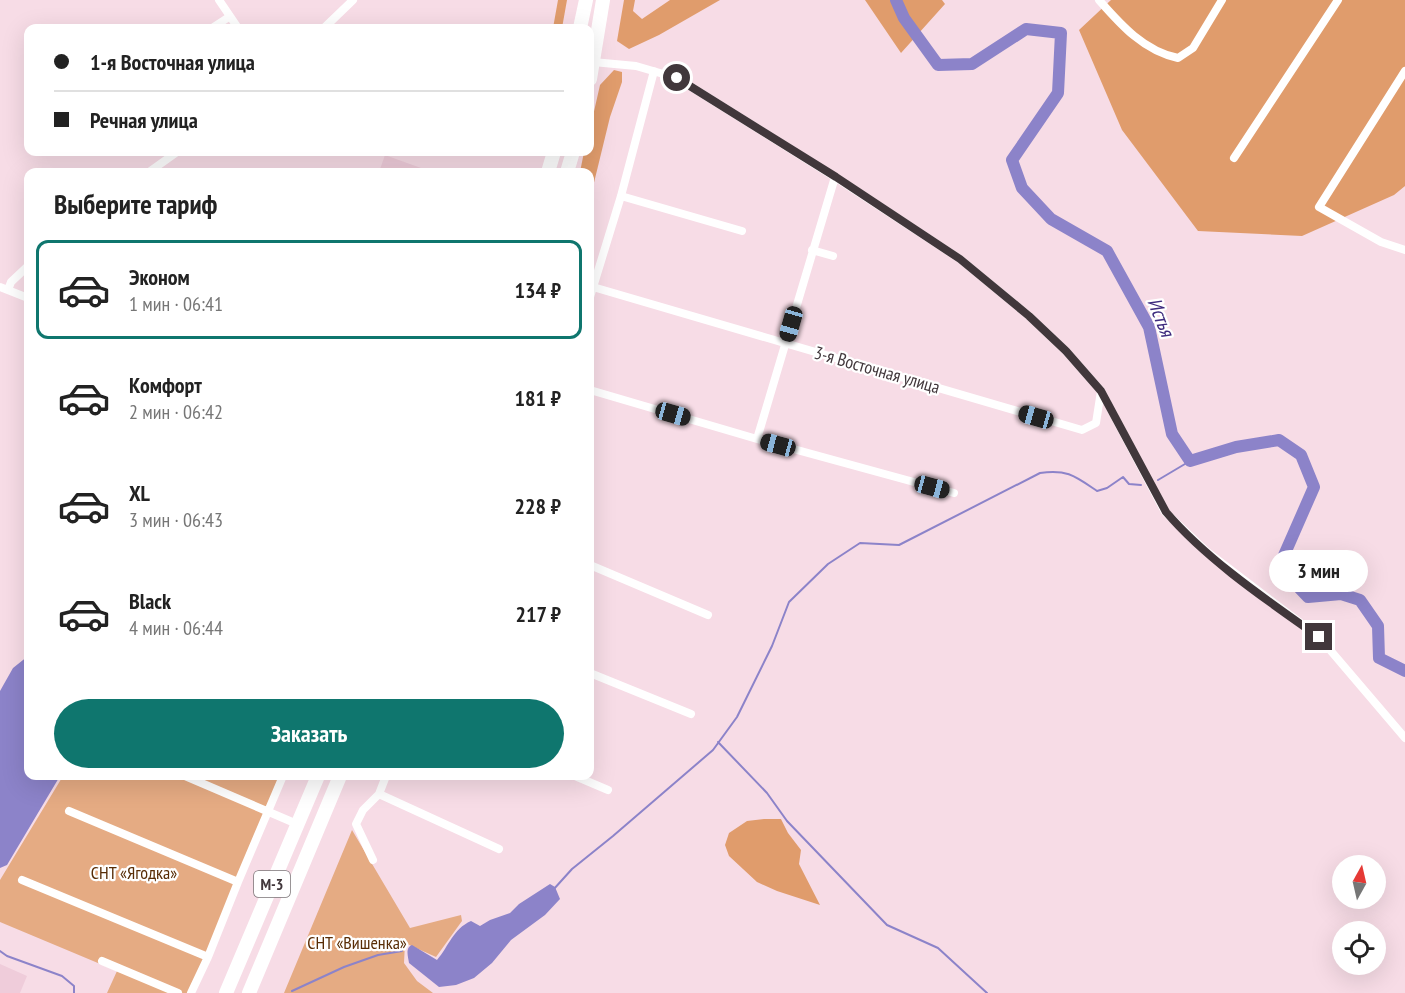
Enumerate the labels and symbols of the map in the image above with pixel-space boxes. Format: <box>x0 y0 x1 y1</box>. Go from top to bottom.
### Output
route start <box>663 64 690 91</box>
water label: Истья <box>1142 294 1181 342</box>
car <box>777 304 805 344</box>
street label: 3-я Восточная улица <box>812 341 943 398</box>
car <box>653 400 693 428</box>
car <box>1016 403 1056 431</box>
car <box>758 432 798 458</box>
car <box>912 474 952 500</box>
callout: 3 мин <box>1270 550 1368 592</box>
route end <box>1305 623 1332 650</box>
north arrow <box>1332 855 1386 909</box>
park label: СНТ «Ягодка» <box>91 861 177 884</box>
road number: М-3 <box>254 871 290 897</box>
park label: СНТ «Вишенка» <box>307 931 407 954</box>

